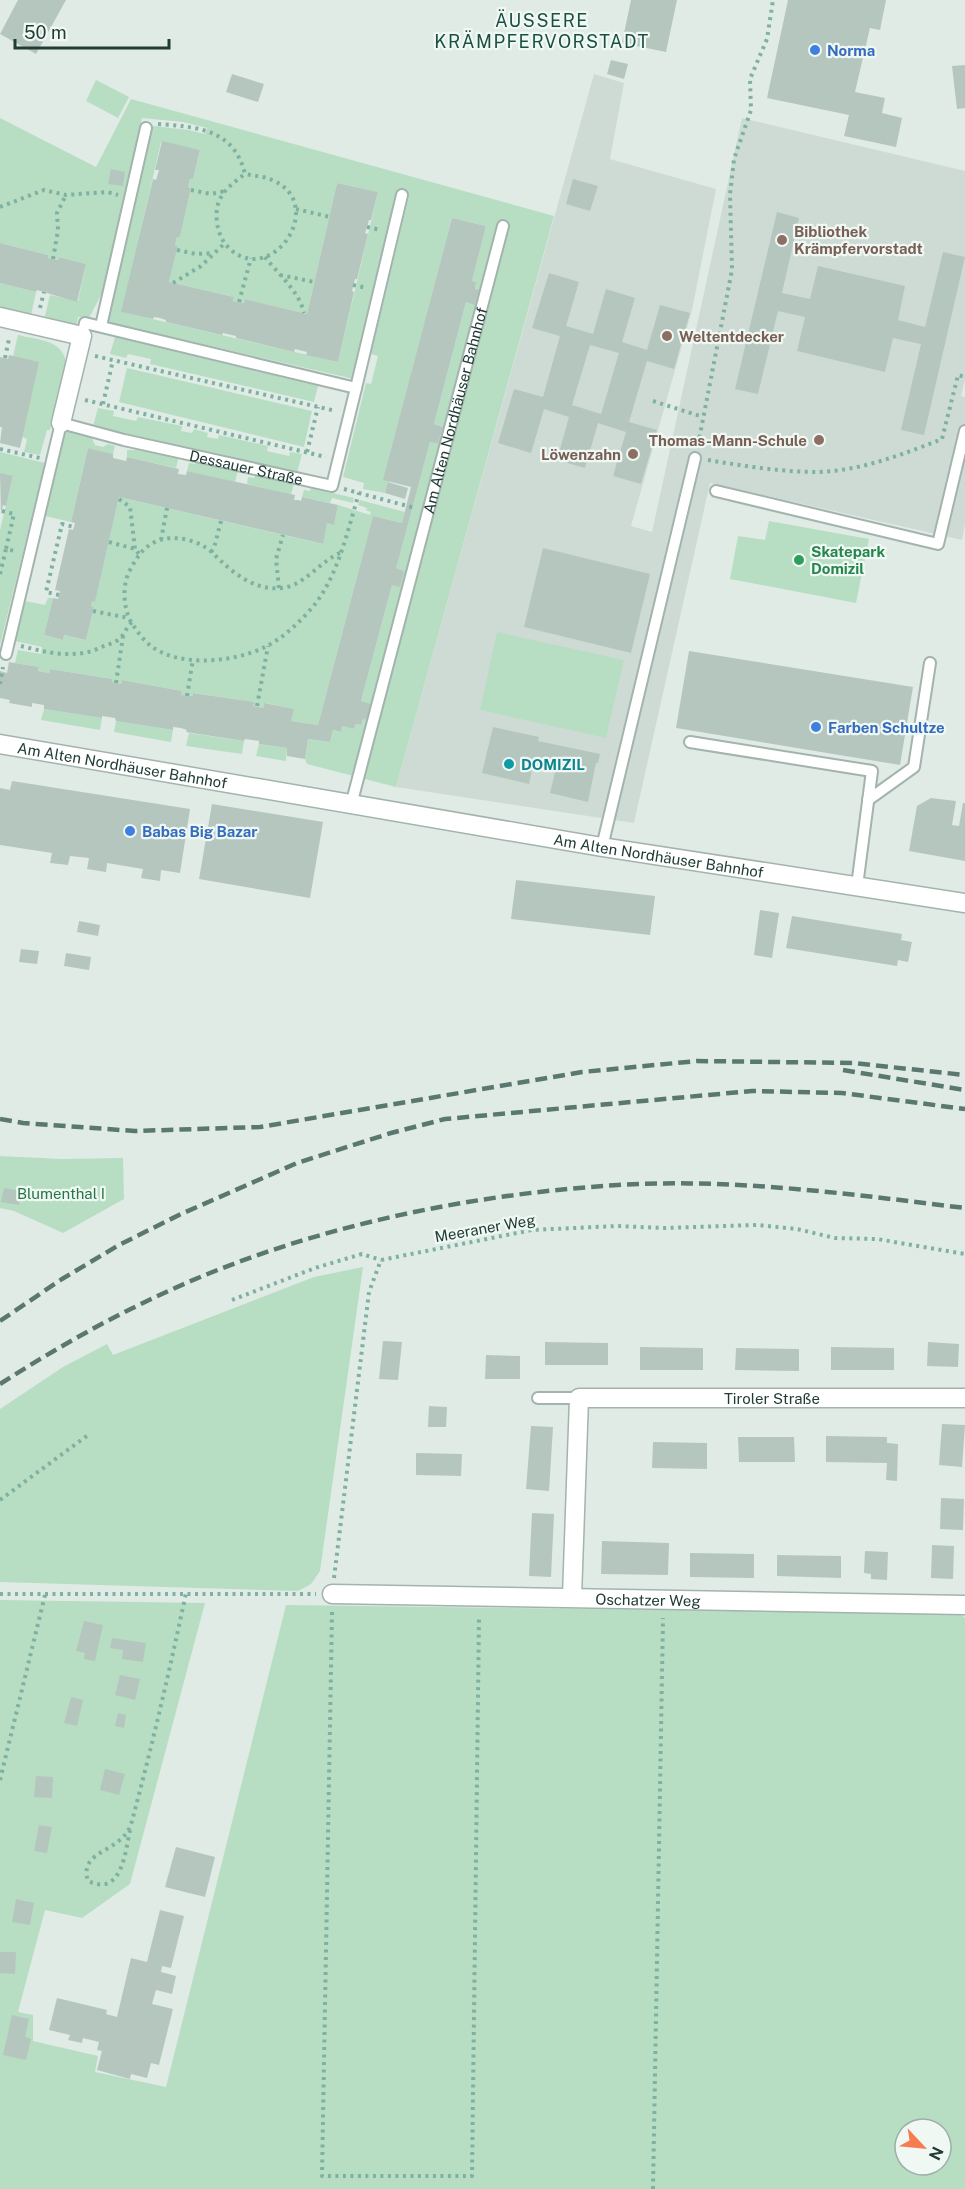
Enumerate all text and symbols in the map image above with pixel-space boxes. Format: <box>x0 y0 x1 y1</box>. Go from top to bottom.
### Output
district label: ÄUSSERE KRÄMPFERVORSTADT <box>434 9 650 52</box>
scale bar <box>15 12 170 50</box>
text: 50 m <box>24 22 67 43</box>
place label: Norma <box>827 42 875 59</box>
marker: Norma <box>808 43 822 57</box>
place label: Bibliothek Krämpfervorstadt <box>794 223 923 257</box>
marker: Bibliothek Krämpfervorstadt <box>775 233 789 247</box>
street label: Am Alten Nordhäuser Bahnhof <box>419 305 490 515</box>
place label: Weltentdecker <box>679 328 784 345</box>
marker: Weltentdecker <box>660 329 674 343</box>
place label: Thomas-Mann-Schule <box>649 432 807 449</box>
marker: Thomas-Mann-Schule <box>812 433 826 447</box>
street label: Dessauer Straße <box>188 446 305 488</box>
place label: Löwenzahn <box>541 446 621 463</box>
marker: Löwenzahn <box>626 447 640 461</box>
place label: Skatepark Domizil <box>811 543 885 577</box>
marker: Skatepark Domizil <box>792 553 806 567</box>
place label: Farben Schultze <box>828 719 945 736</box>
marker: Farben Schultze <box>809 720 823 734</box>
street label: Am Alten Nordhäuser Bahnhof <box>16 739 228 791</box>
place label: DOMIZIL <box>521 756 585 773</box>
marker: DOMIZIL <box>502 757 516 771</box>
place label: Babas Big Bazar <box>142 823 257 840</box>
marker: Babas Big Bazar <box>123 824 137 838</box>
street label: Am Alten Nordhäuser Bahnhof <box>552 830 765 880</box>
park label: Blumenthal I <box>17 1185 105 1202</box>
street label: Meeraner Weg <box>433 1211 537 1245</box>
street label: Tiroler Straße <box>724 1390 820 1407</box>
street label: Oschatzer Weg <box>595 1590 701 1609</box>
north arrow <box>893 2117 953 2177</box>
text: N <box>925 2144 947 2163</box>

